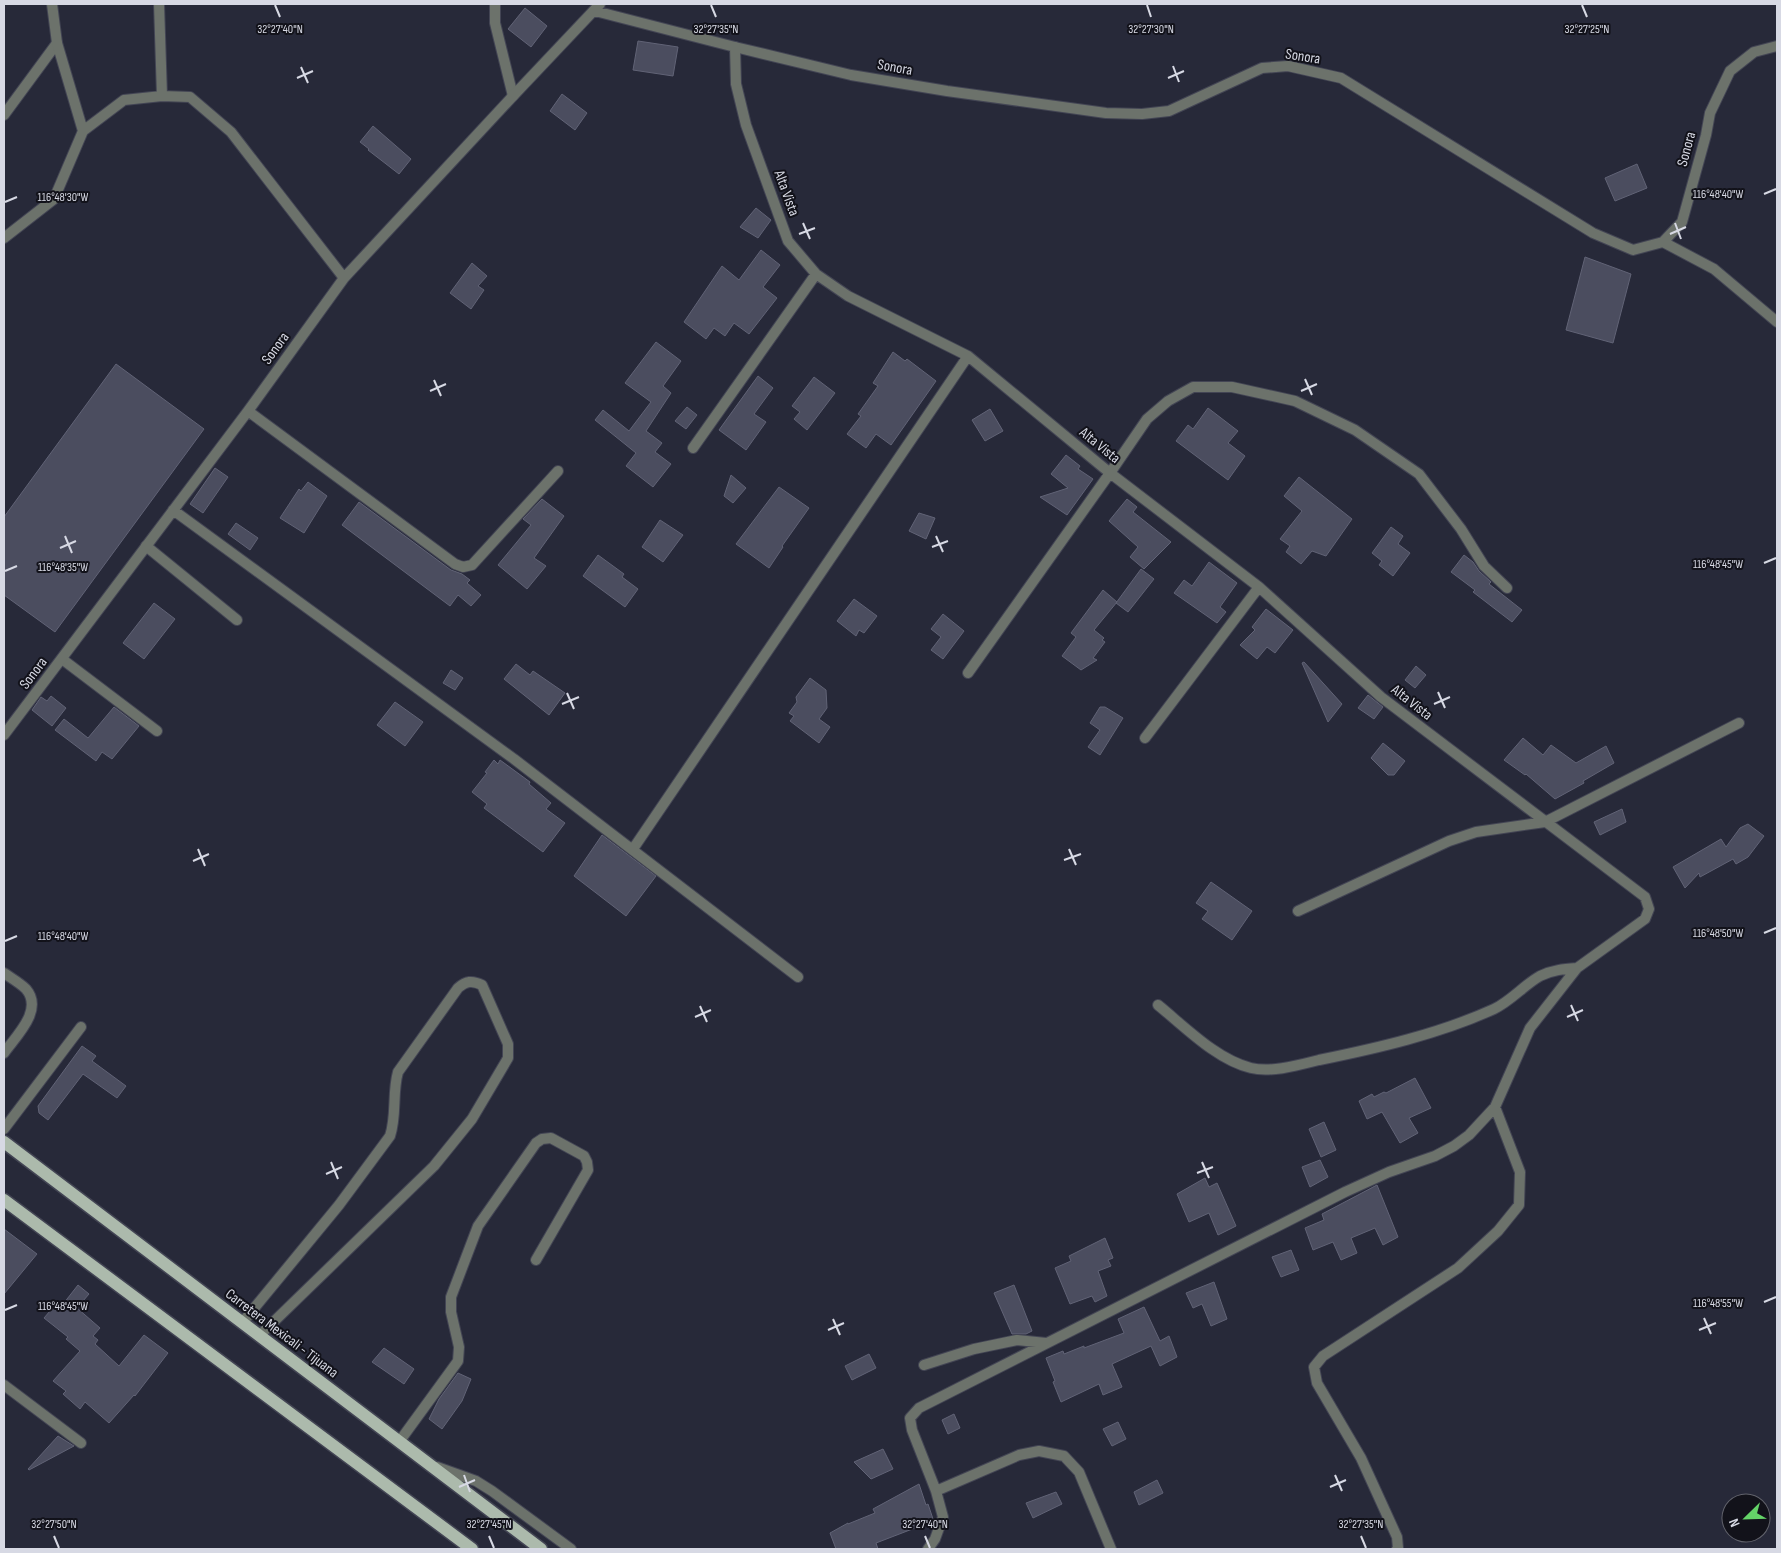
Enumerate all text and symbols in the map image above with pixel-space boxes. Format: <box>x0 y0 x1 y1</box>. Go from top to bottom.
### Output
text: 32°27'40"N <box>257 22 303 37</box>
text: 32°27'35"N <box>693 22 739 37</box>
text: 32°27'30"N <box>1128 22 1174 37</box>
text: 32°27'25"N <box>1565 22 1609 37</box>
street label: Sonora <box>1284 44 1322 69</box>
street label: Sonora <box>876 55 914 80</box>
street label: Sonora <box>1673 129 1700 169</box>
street label: Alta Vista <box>769 167 804 219</box>
text: 116°48'40"W <box>1693 187 1744 202</box>
text: 116°48'30"W <box>38 190 89 205</box>
street label: Sonora <box>257 328 294 368</box>
street label: Alta Vista <box>1075 423 1124 468</box>
text: 116°48'45"W <box>1693 557 1743 572</box>
text: 116°48'35"W <box>38 560 88 575</box>
street label: Sonora <box>15 653 52 693</box>
street label: Alta Vista <box>1386 680 1436 725</box>
text: 116°48'50"W <box>1693 926 1743 941</box>
text: 116°48'40"W <box>38 929 89 944</box>
street label: Carretera Mexicali - Tijuana <box>221 1285 342 1382</box>
text: 116°48'55"W <box>1693 1296 1743 1311</box>
text: 116°48'45"W <box>38 1299 88 1314</box>
north arrow <box>1721 1493 1771 1543</box>
text: N <box>1725 1516 1744 1530</box>
text: 32°27'50"N <box>31 1517 77 1532</box>
text: 32°27'45"N <box>466 1517 512 1532</box>
text: 32°27'40"N <box>902 1517 948 1532</box>
text: 32°27'35"N <box>1338 1517 1384 1532</box>

